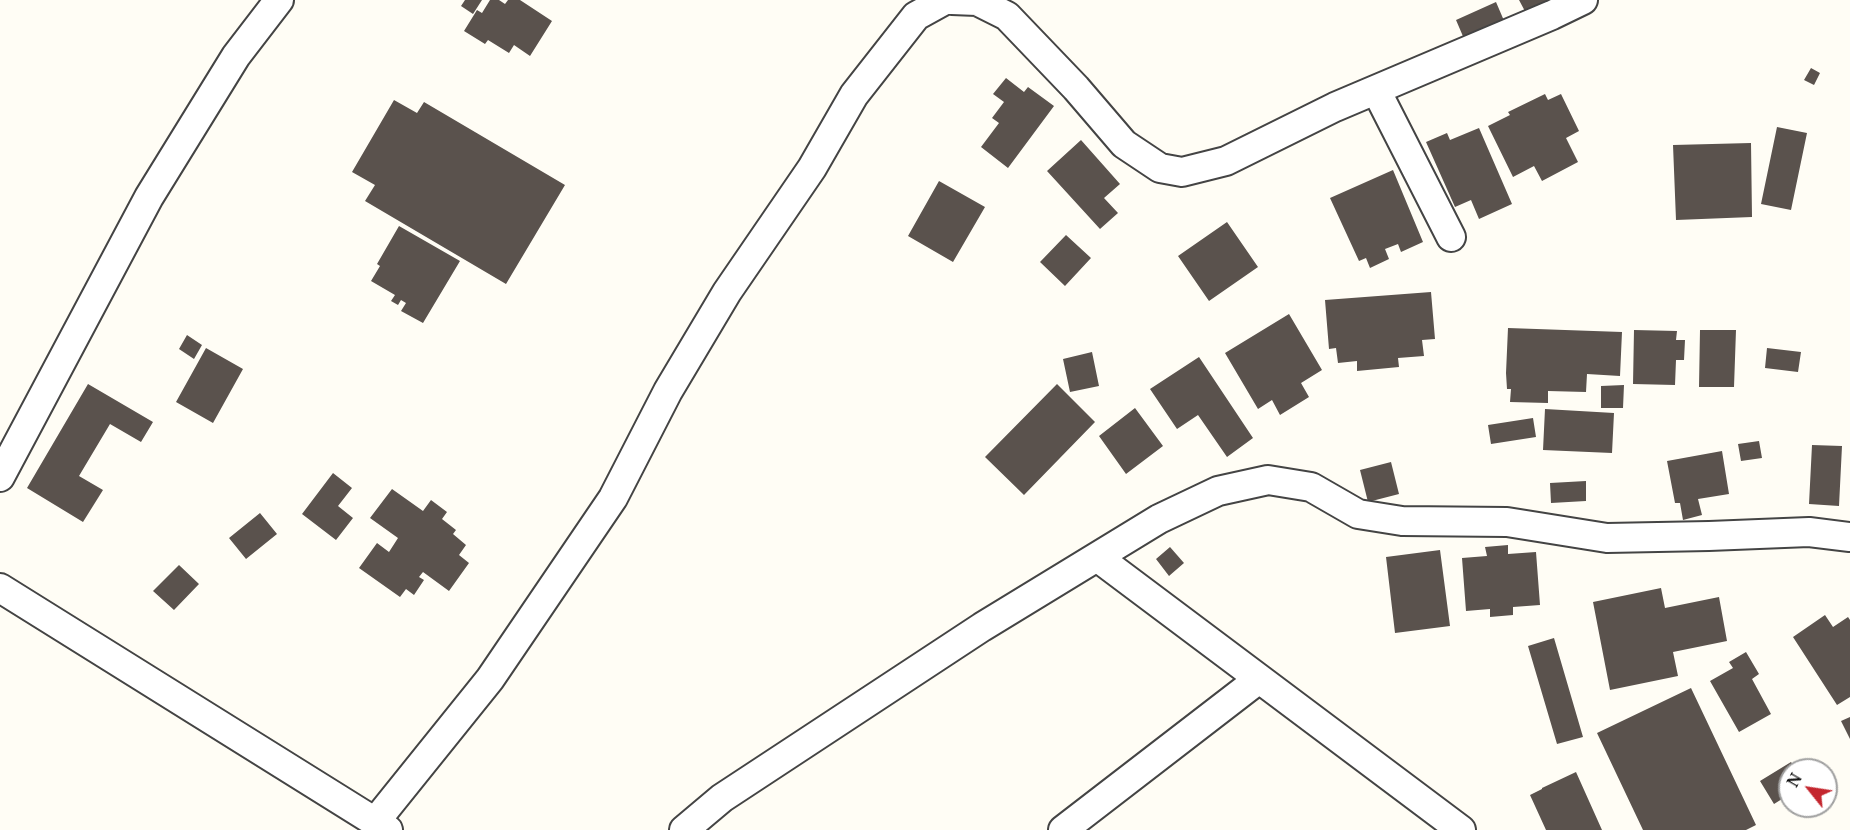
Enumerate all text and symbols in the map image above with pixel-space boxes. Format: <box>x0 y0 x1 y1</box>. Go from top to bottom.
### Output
north arrow <box>1778 758 1838 818</box>
text: N <box>1781 769 1807 791</box>

